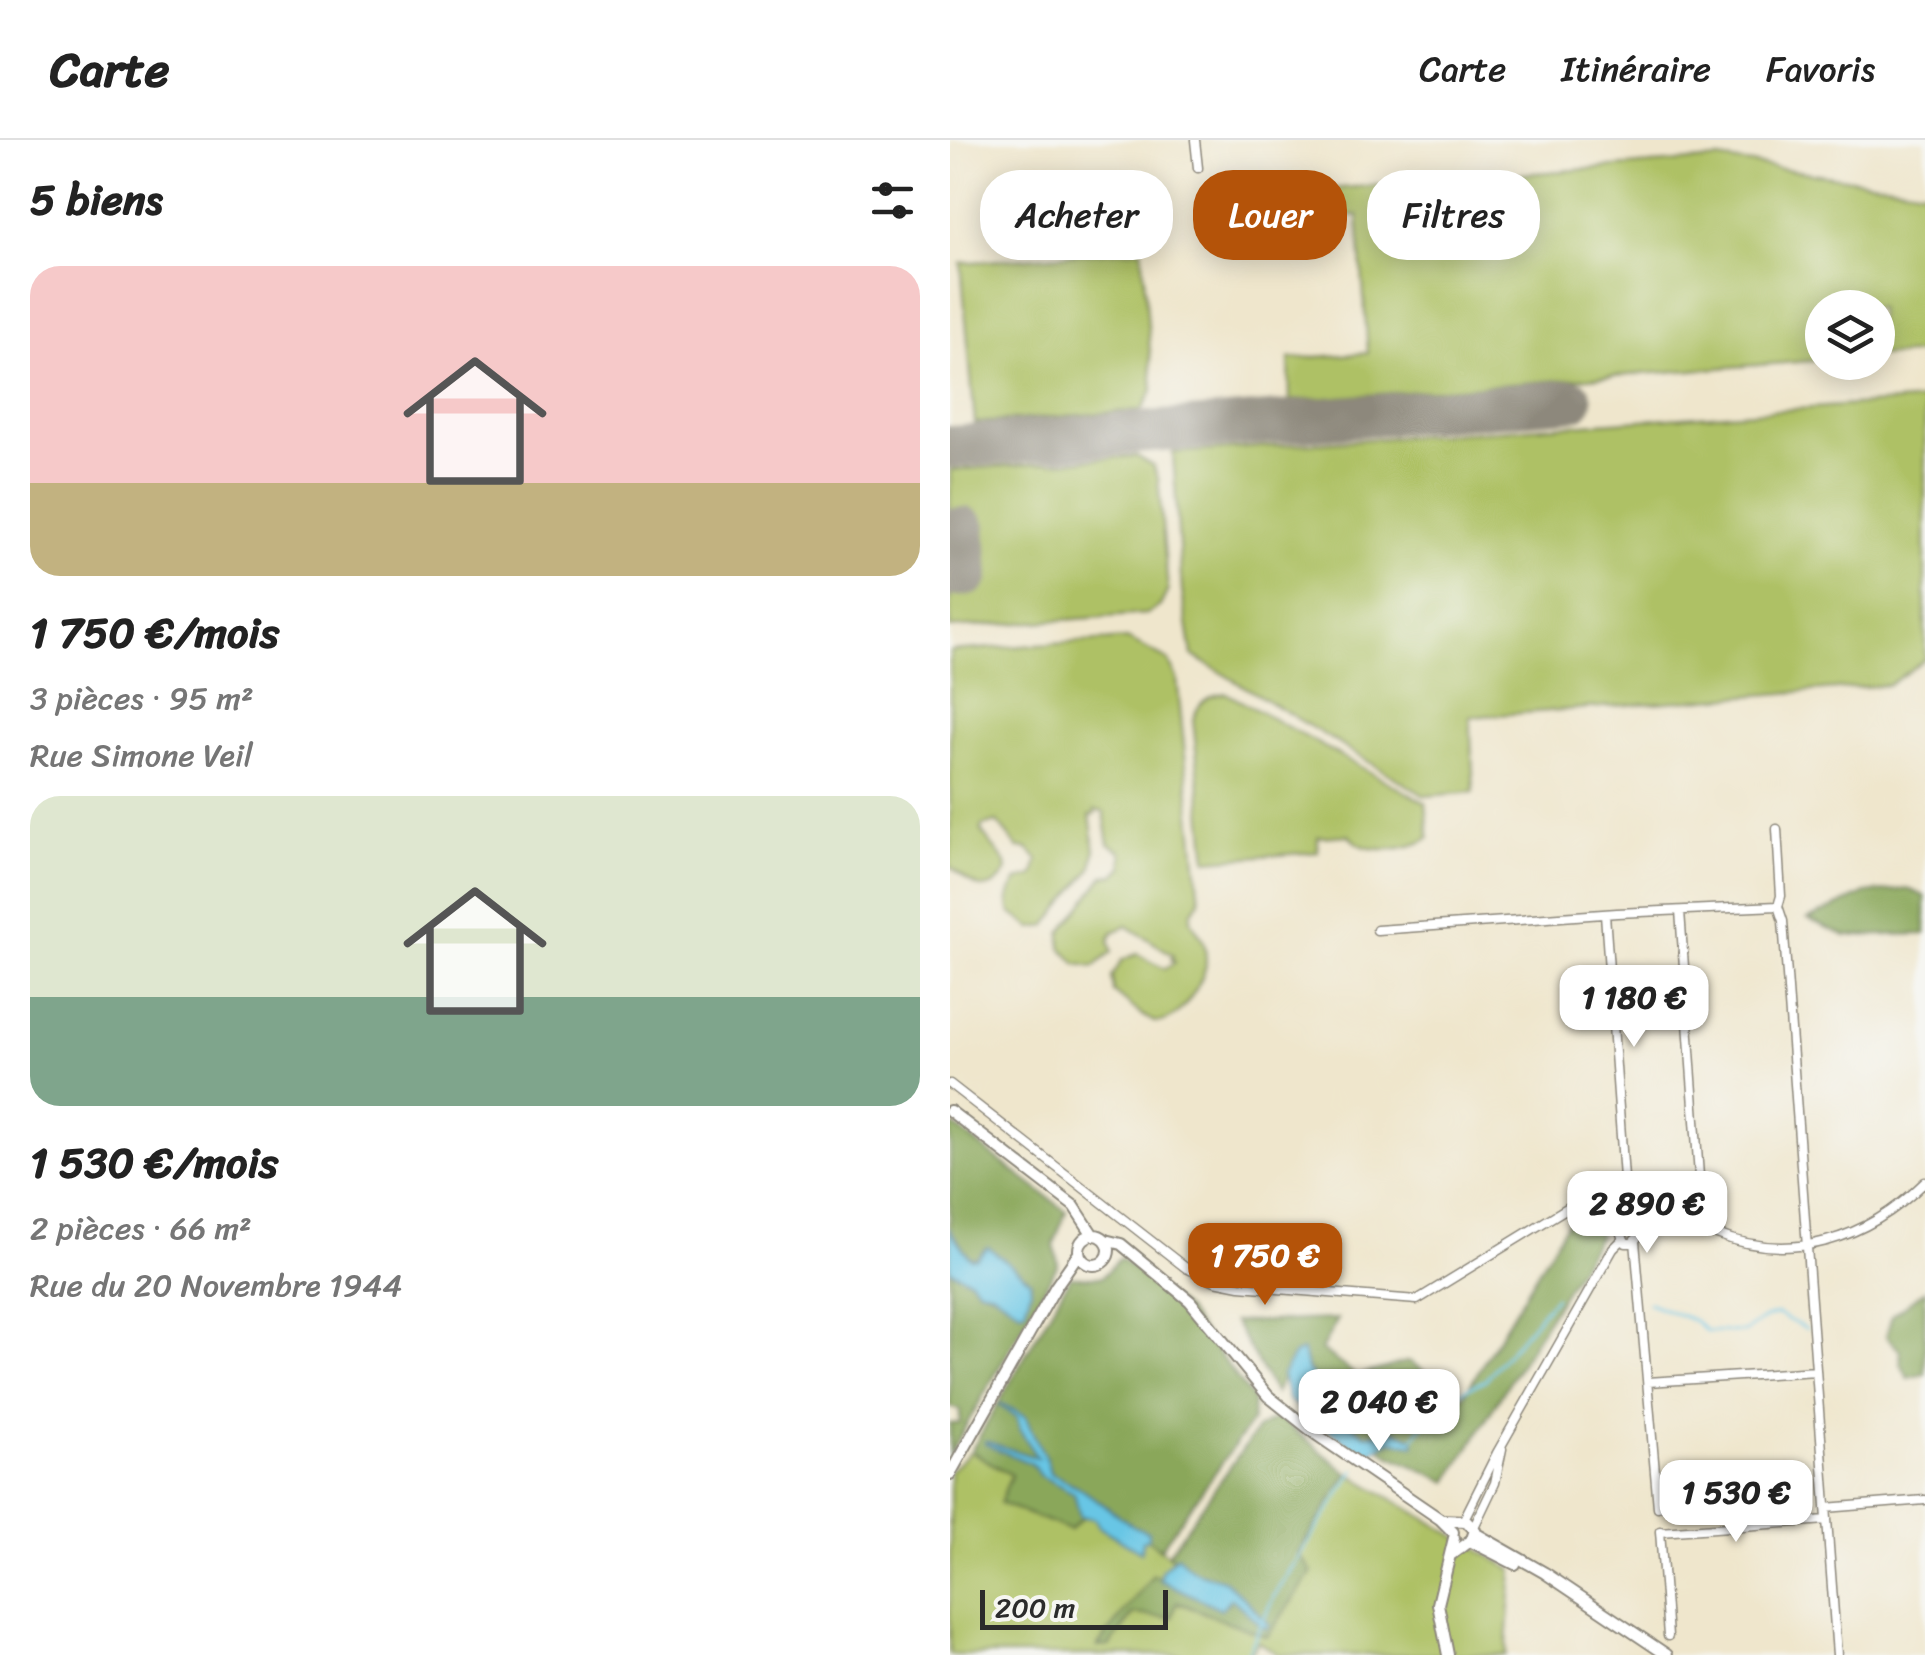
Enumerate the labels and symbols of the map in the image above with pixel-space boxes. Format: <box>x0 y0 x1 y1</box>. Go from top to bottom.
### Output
pin: 1 180 € <box>1542 965 1726 1050</box>
pin: 2 890 € <box>1555 1171 1739 1256</box>
pin: 1 750 € <box>1173 1223 1357 1308</box>
pin: 2 040 € <box>1287 1369 1471 1454</box>
pin: 1 530 € <box>1644 1460 1828 1545</box>
scale bar <box>980 1585 1168 1630</box>

